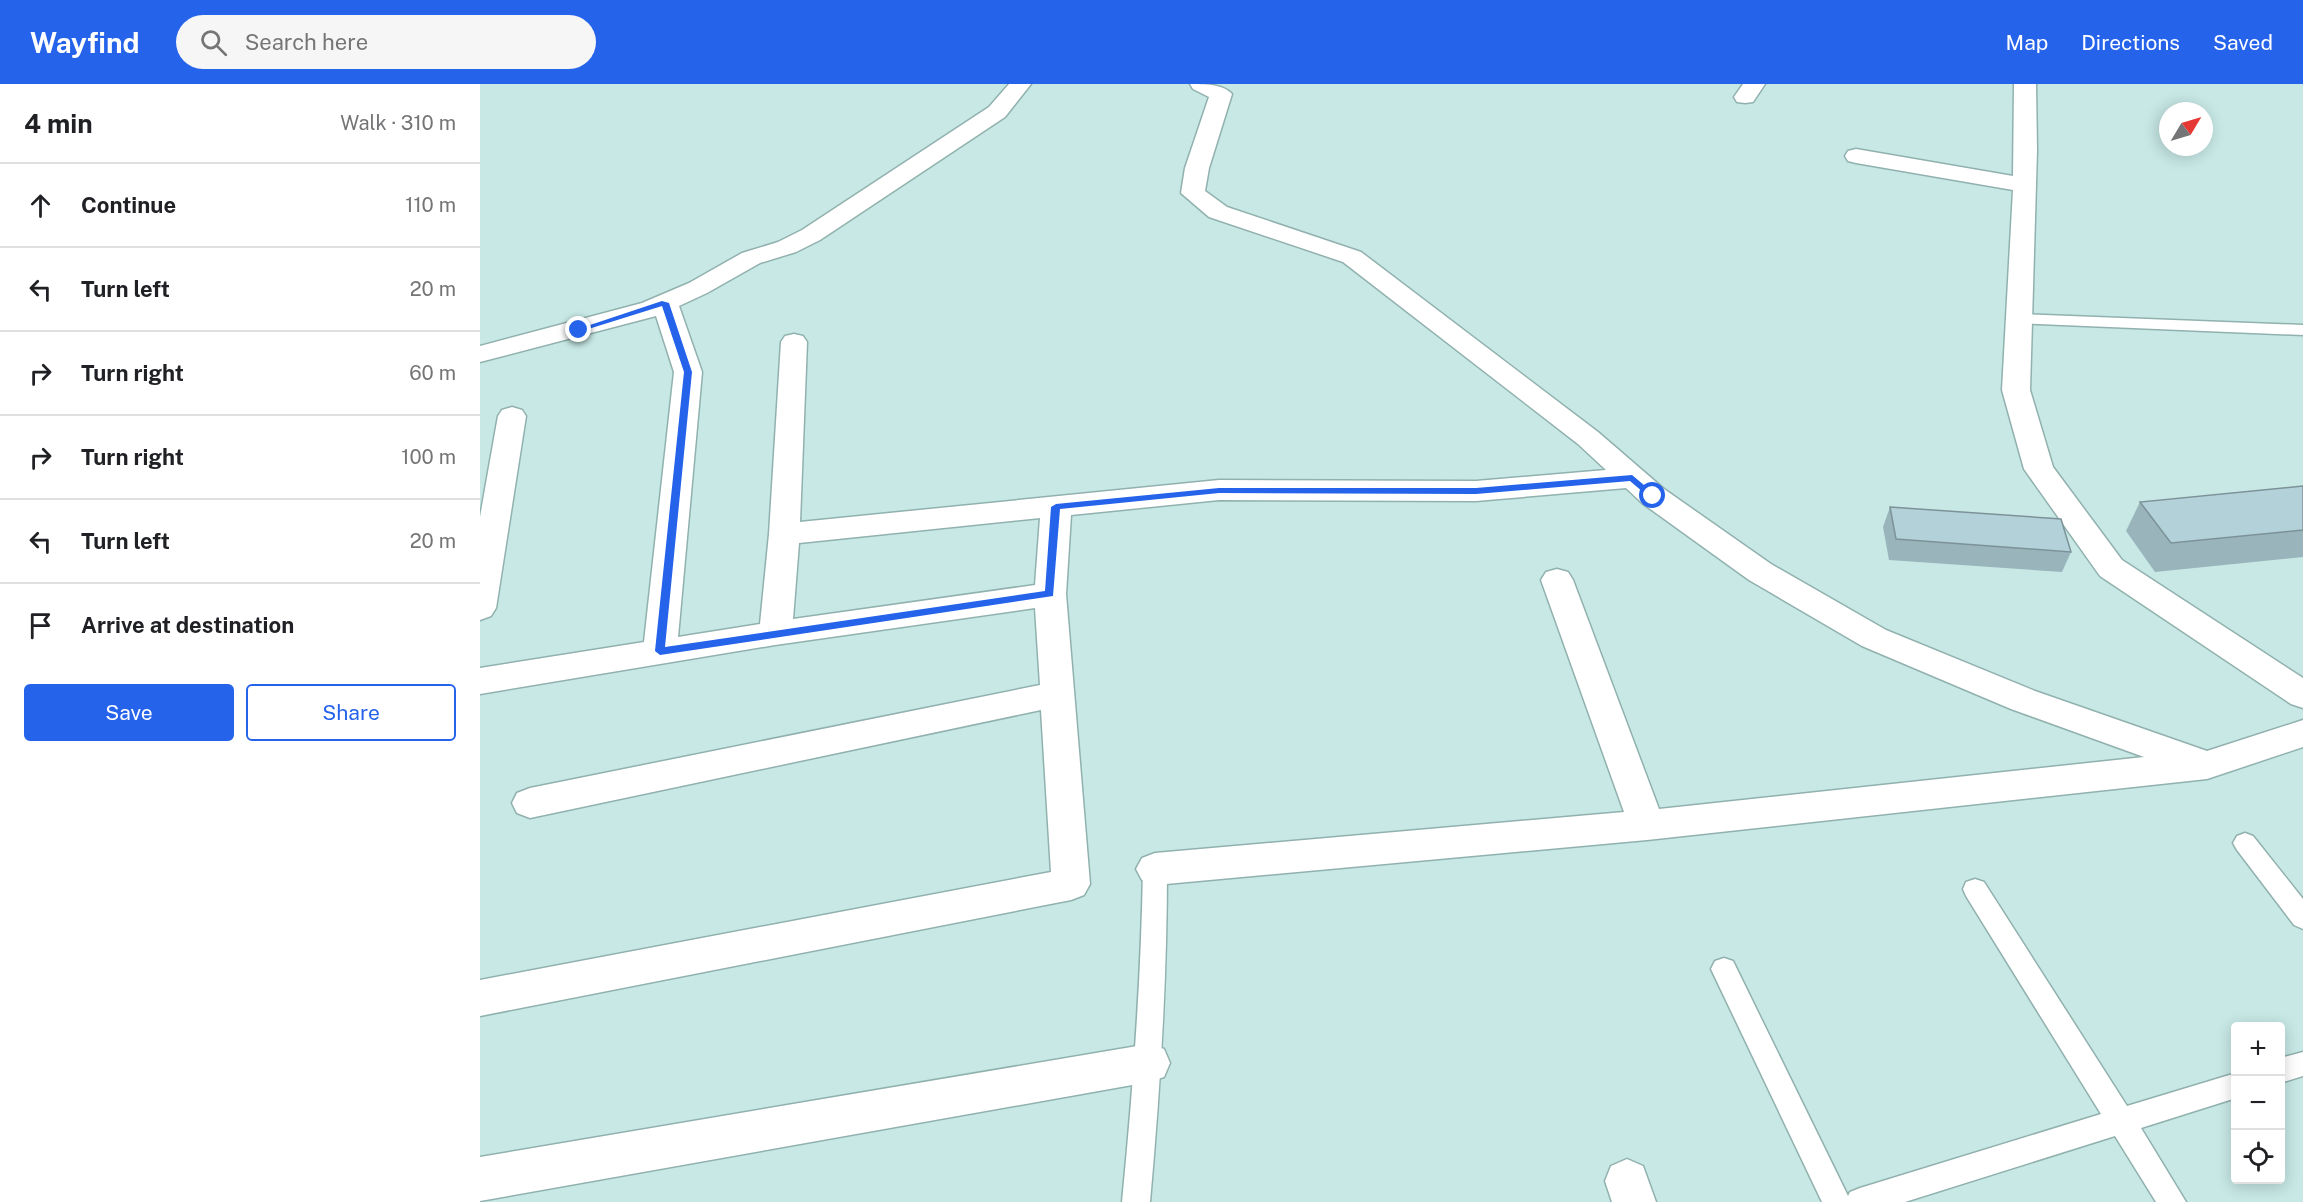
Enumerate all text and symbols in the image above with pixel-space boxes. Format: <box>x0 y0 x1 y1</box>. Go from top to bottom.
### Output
search box <box>176 15 596 69</box>
text: Wayfind <box>30 26 140 59</box>
icon: search <box>197 26 230 59</box>
text: Search here <box>245 29 368 55</box>
text: Map <box>2006 30 2048 55</box>
text: Directions <box>2081 30 2180 55</box>
text: Saved <box>2213 30 2273 55</box>
north arrow <box>2159 102 2213 156</box>
text: 4 min <box>24 108 93 139</box>
text: Walk · 310 m <box>340 111 456 135</box>
icon: ahead <box>24 189 57 222</box>
text: Continue <box>81 192 176 218</box>
text: 110 m <box>405 193 456 217</box>
icon: left <box>24 273 57 306</box>
text: Turn left <box>81 276 170 302</box>
text: 20 m <box>410 277 456 301</box>
route end <box>565 316 591 342</box>
icon: right <box>24 357 57 390</box>
text: Turn right <box>81 360 184 386</box>
text: 60 m <box>409 361 456 385</box>
icon: right <box>24 441 57 474</box>
text: Turn right <box>81 444 184 470</box>
text: 100 m <box>401 445 456 469</box>
route start <box>1639 482 1665 508</box>
icon: left <box>24 525 57 558</box>
text: Turn left <box>81 528 170 554</box>
text: 20 m <box>410 529 456 553</box>
icon: arrive <box>24 609 57 642</box>
text: Arrive at destination <box>81 612 294 638</box>
button: Save <box>24 684 234 741</box>
button: Share <box>246 684 456 741</box>
map controls <box>2231 1022 2285 1184</box>
button: + <box>2231 1022 2285 1076</box>
button: − <box>2231 1076 2285 1130</box>
button: locate <box>2231 1130 2285 1184</box>

